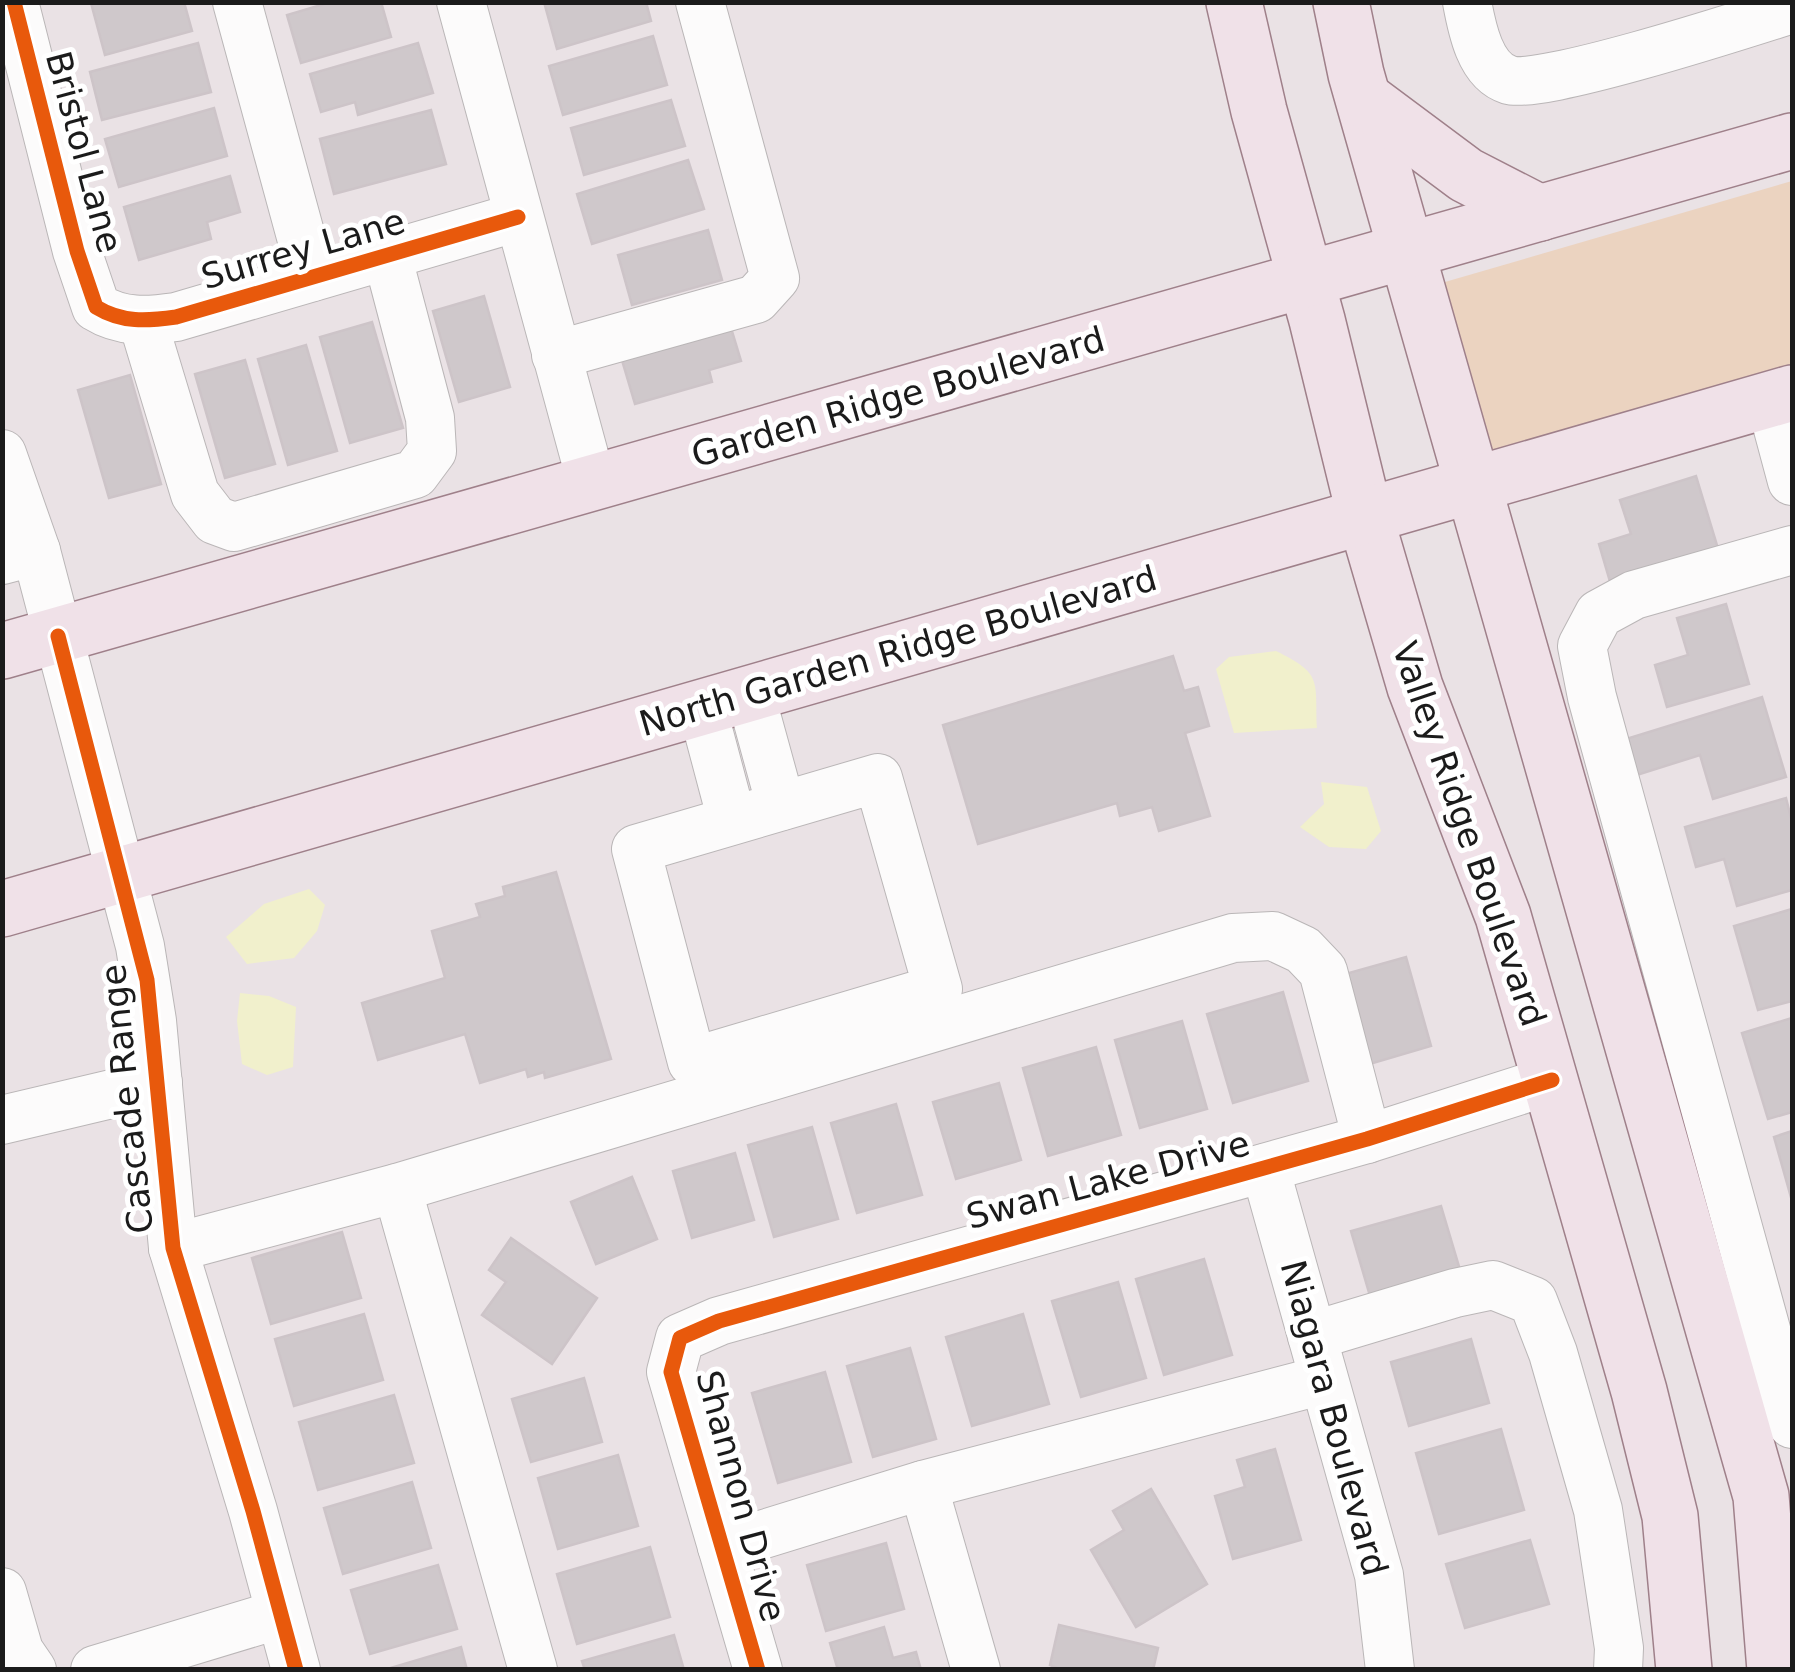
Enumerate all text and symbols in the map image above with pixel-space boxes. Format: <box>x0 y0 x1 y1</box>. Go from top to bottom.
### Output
street label: Bristol Lane <box>38 47 130 257</box>
street label: Surrey Lane <box>197 201 409 297</box>
street label: Garden Ridge Boulevard <box>687 319 1109 475</box>
street label: North Garden Ridge Boulevard <box>635 558 1161 744</box>
street label: Valley Ridge Boulevard <box>1384 637 1554 1031</box>
street label: Cascade Range <box>93 962 161 1236</box>
street label: Swan Lake Drive <box>962 1123 1254 1237</box>
street label: Niagara Boulevard <box>1273 1256 1395 1580</box>
street label: Shannon Drive <box>688 1366 794 1626</box>

